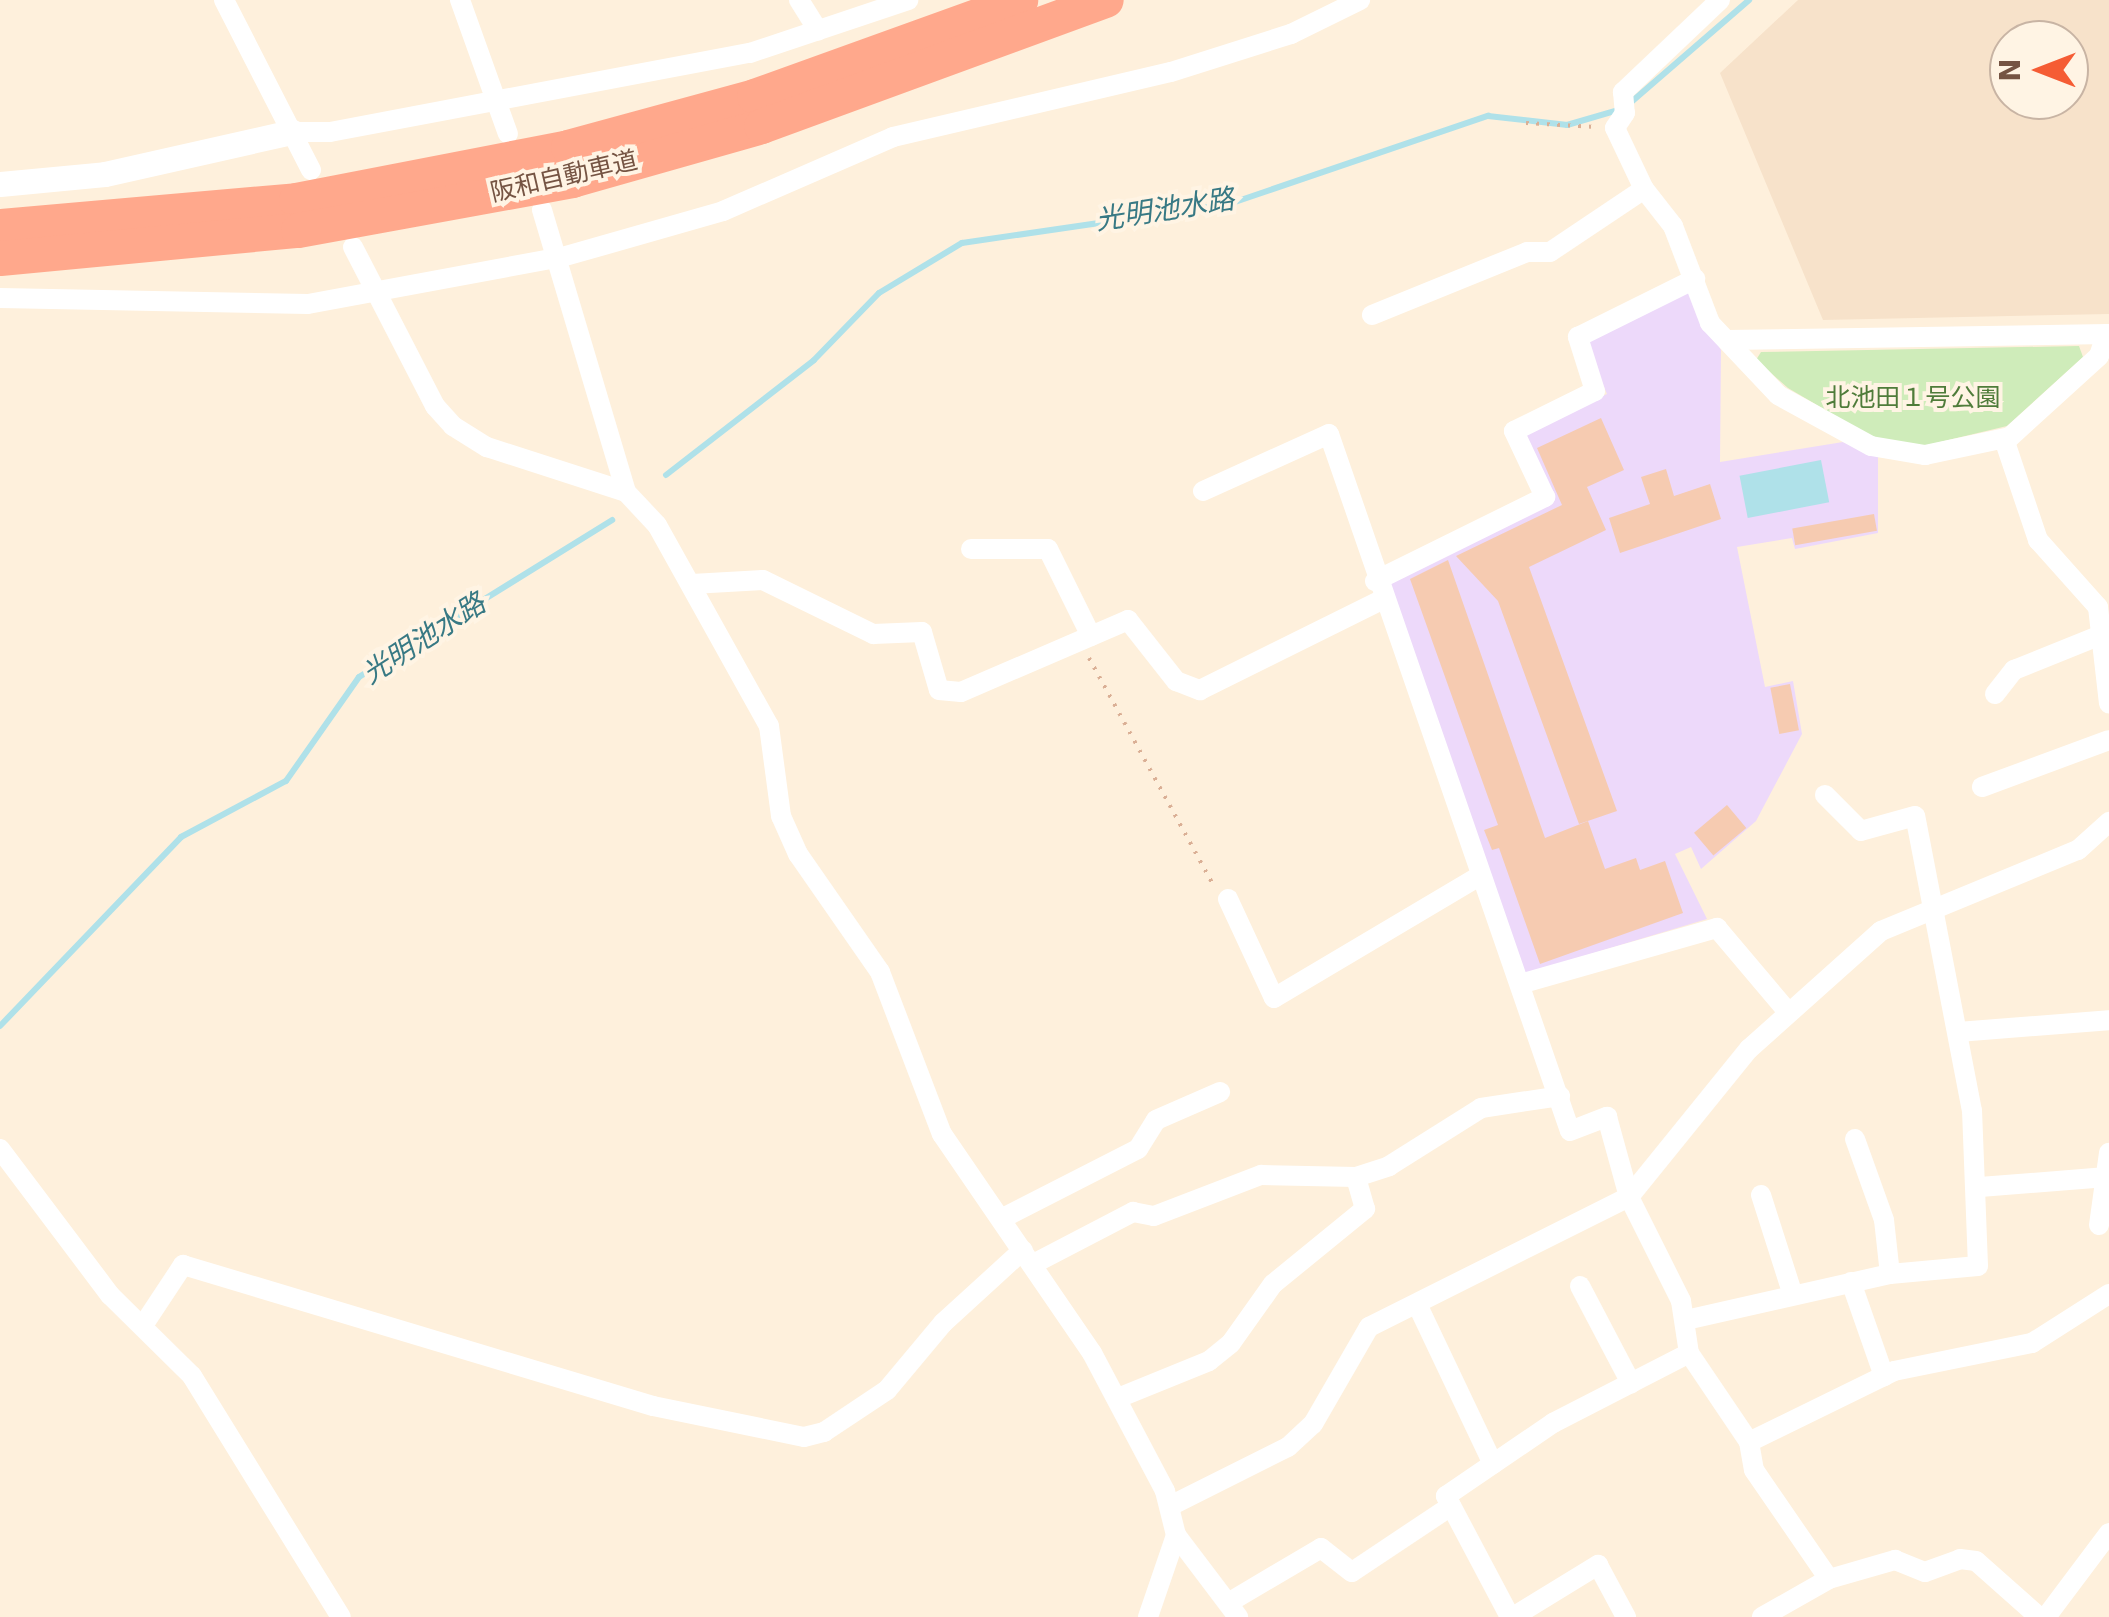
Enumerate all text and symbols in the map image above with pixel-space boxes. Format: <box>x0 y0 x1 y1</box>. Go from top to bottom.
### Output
north arrow <box>1989 20 2089 120</box>
text: N <box>1994 58 2027 82</box>
street label: 阪和自動車道 <box>488 146 640 208</box>
water label: 光明池水路 <box>1093 182 1237 238</box>
park label: 北池田１号公園 <box>1826 383 2000 413</box>
water label: 光明池水路 <box>356 587 492 691</box>

